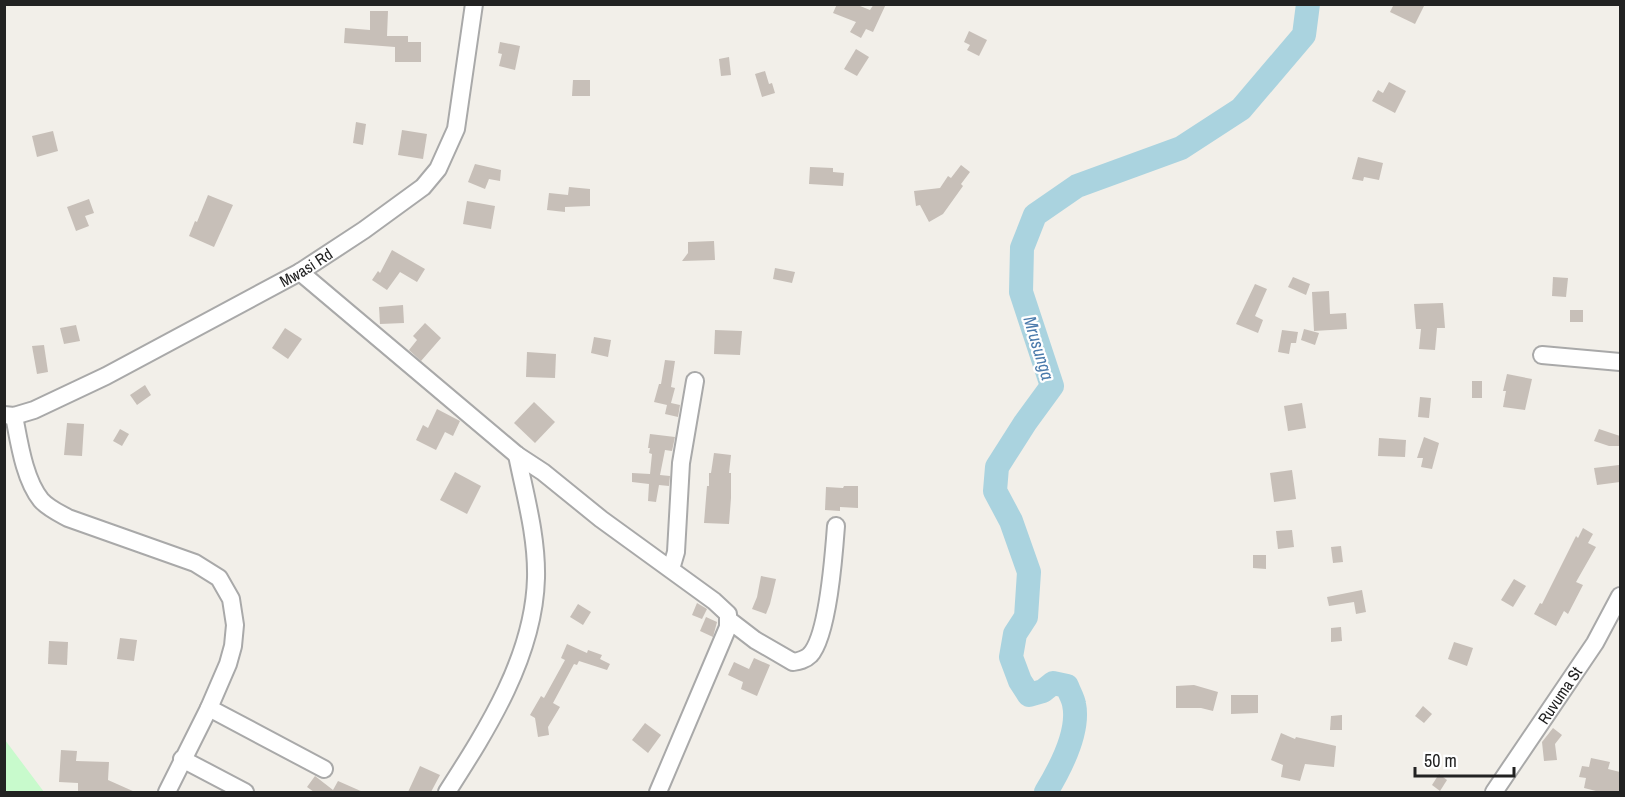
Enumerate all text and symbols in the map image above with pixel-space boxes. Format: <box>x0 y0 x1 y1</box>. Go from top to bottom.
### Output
street label: Mwasi Rd <box>276 243 337 292</box>
water label: Mrusunga <box>1017 313 1061 383</box>
street label: Ruvuma St <box>1532 662 1587 728</box>
scale bar <box>1415 740 1514 778</box>
text: 50 m <box>1424 748 1457 773</box>

